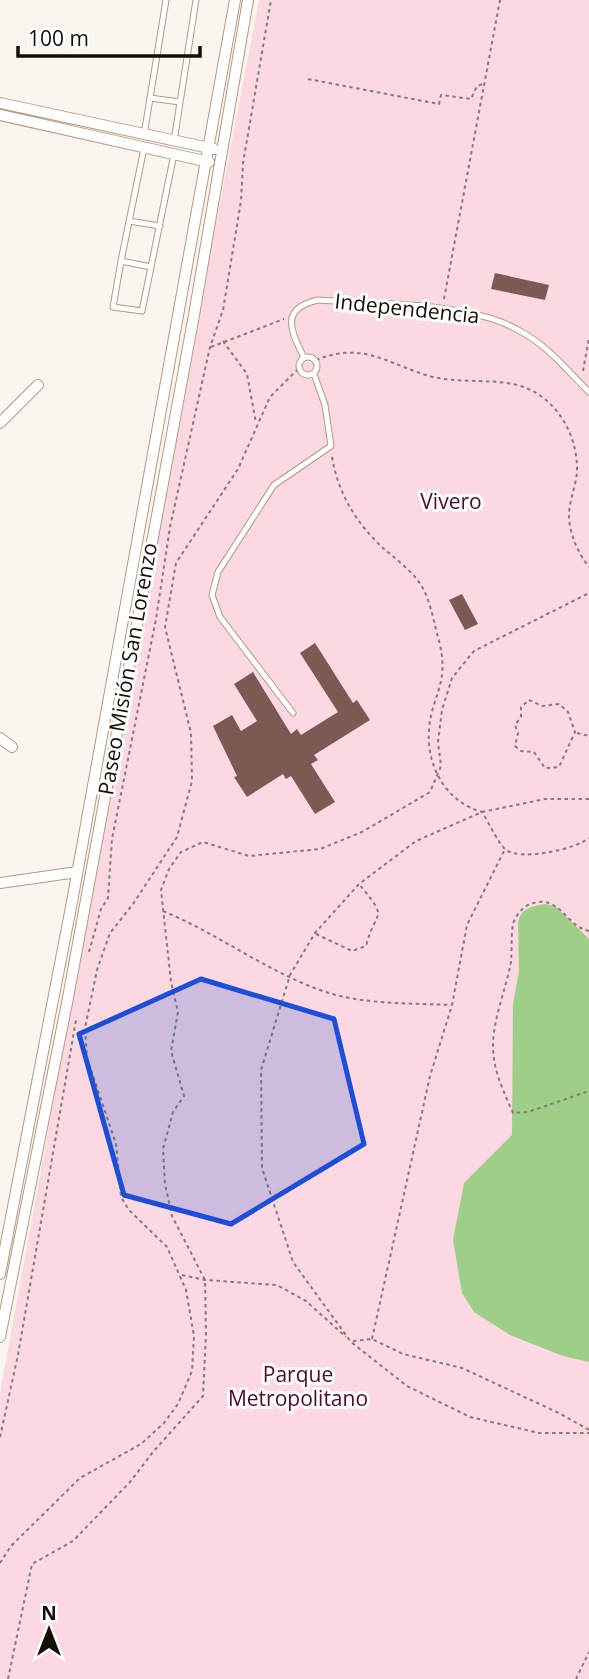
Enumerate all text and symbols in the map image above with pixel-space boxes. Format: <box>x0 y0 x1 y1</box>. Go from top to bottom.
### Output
scale bar <box>18 14 200 58</box>
text: 100 m <box>28 24 89 52</box>
street label: Independencia <box>333 286 481 330</box>
park label: Vivero <box>420 487 482 515</box>
street label: Paseo Misión San Lorenzo <box>91 541 163 797</box>
park label: Parque Metropolitano <box>228 1360 368 1412</box>
north arrow <box>14 1595 84 1665</box>
text: N <box>41 1600 57 1626</box>

